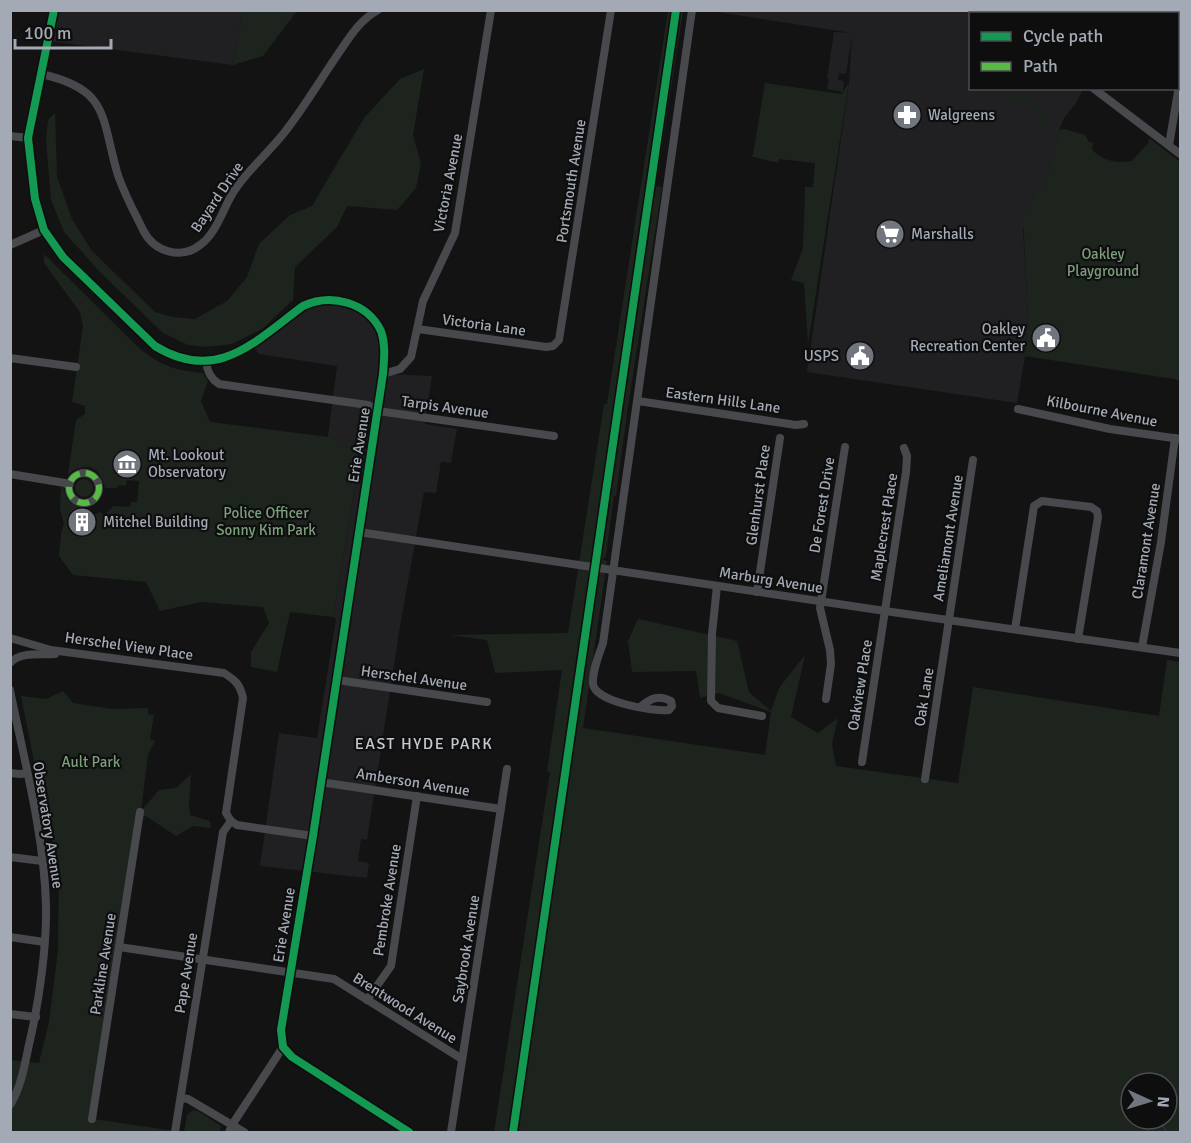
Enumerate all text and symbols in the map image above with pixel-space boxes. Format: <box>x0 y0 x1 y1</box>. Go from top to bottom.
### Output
scale bar <box>15 12 111 50</box>
legend <box>969 12 1179 90</box>
text: 100 m <box>24 22 71 44</box>
text: Cycle path <box>1023 25 1103 47</box>
text: Path <box>1023 55 1058 77</box>
pharmacy icon: Walgreens <box>891 99 923 131</box>
place label: Walgreens <box>928 106 995 124</box>
street label: Portsmouth Avenue <box>552 118 590 244</box>
street label: Victoria Avenue <box>430 132 466 234</box>
street label: Bayard Drive <box>187 158 247 236</box>
supermarket icon: Marshalls <box>874 218 906 250</box>
place label: Marshalls <box>911 225 974 243</box>
park label: Oakley Playground <box>1067 245 1139 280</box>
street label: Victoria Lane <box>441 310 527 340</box>
place label: Oakley Recreation Center <box>910 320 1025 355</box>
public building icon: Oakley Recreation Center <box>1030 322 1062 354</box>
public building icon: USPS <box>844 340 876 372</box>
place label: USPS <box>804 347 839 365</box>
street label: Eastern Hills Lane <box>664 383 782 417</box>
street label: Kilbourne Avenue <box>1045 391 1159 431</box>
street label: Tarpis Avenue <box>400 392 490 422</box>
street label: Erie Avenue <box>344 406 374 484</box>
street label: Glenhurst Place <box>742 443 774 547</box>
place label: Mt. Lookout Observatory <box>148 446 226 481</box>
museum icon: Mt. Lookout Observatory <box>111 448 143 480</box>
street label: De Forest Drive <box>806 456 838 554</box>
street label: Maplecrest Place <box>867 472 901 582</box>
street label: Ameliamont Avenue <box>929 473 967 603</box>
street label: Claramont Avenue <box>1128 482 1164 600</box>
park label: Police Officer Sonny Kim Park <box>216 504 316 539</box>
building icon: Mitchel Building <box>66 506 98 538</box>
place label: Mitchel Building <box>103 513 208 531</box>
street label: Marburg Avenue <box>718 563 824 597</box>
street label: Herschel View Place <box>64 628 194 664</box>
street label: Oakview Place <box>844 638 876 732</box>
street label: Herschel Avenue <box>360 662 468 694</box>
street label: Oak Lane <box>910 666 938 728</box>
district label: EAST HYDE PARK <box>355 734 493 754</box>
park label: Ault Park <box>62 753 121 771</box>
street label: Observatory Avenue <box>29 760 67 890</box>
street label: Amberson Avenue <box>355 764 471 800</box>
street label: Pembroke Avenue <box>369 843 405 957</box>
street label: Erie Avenue <box>269 886 299 964</box>
street label: Saybrook Avenue <box>449 894 483 1004</box>
street label: Parkline Avenue <box>86 912 120 1016</box>
street label: Pape Avenue <box>171 931 201 1015</box>
street label: Brentwood Avenue <box>350 969 460 1047</box>
north arrow <box>1119 1071 1179 1131</box>
text: N <box>1153 1096 1173 1108</box>

